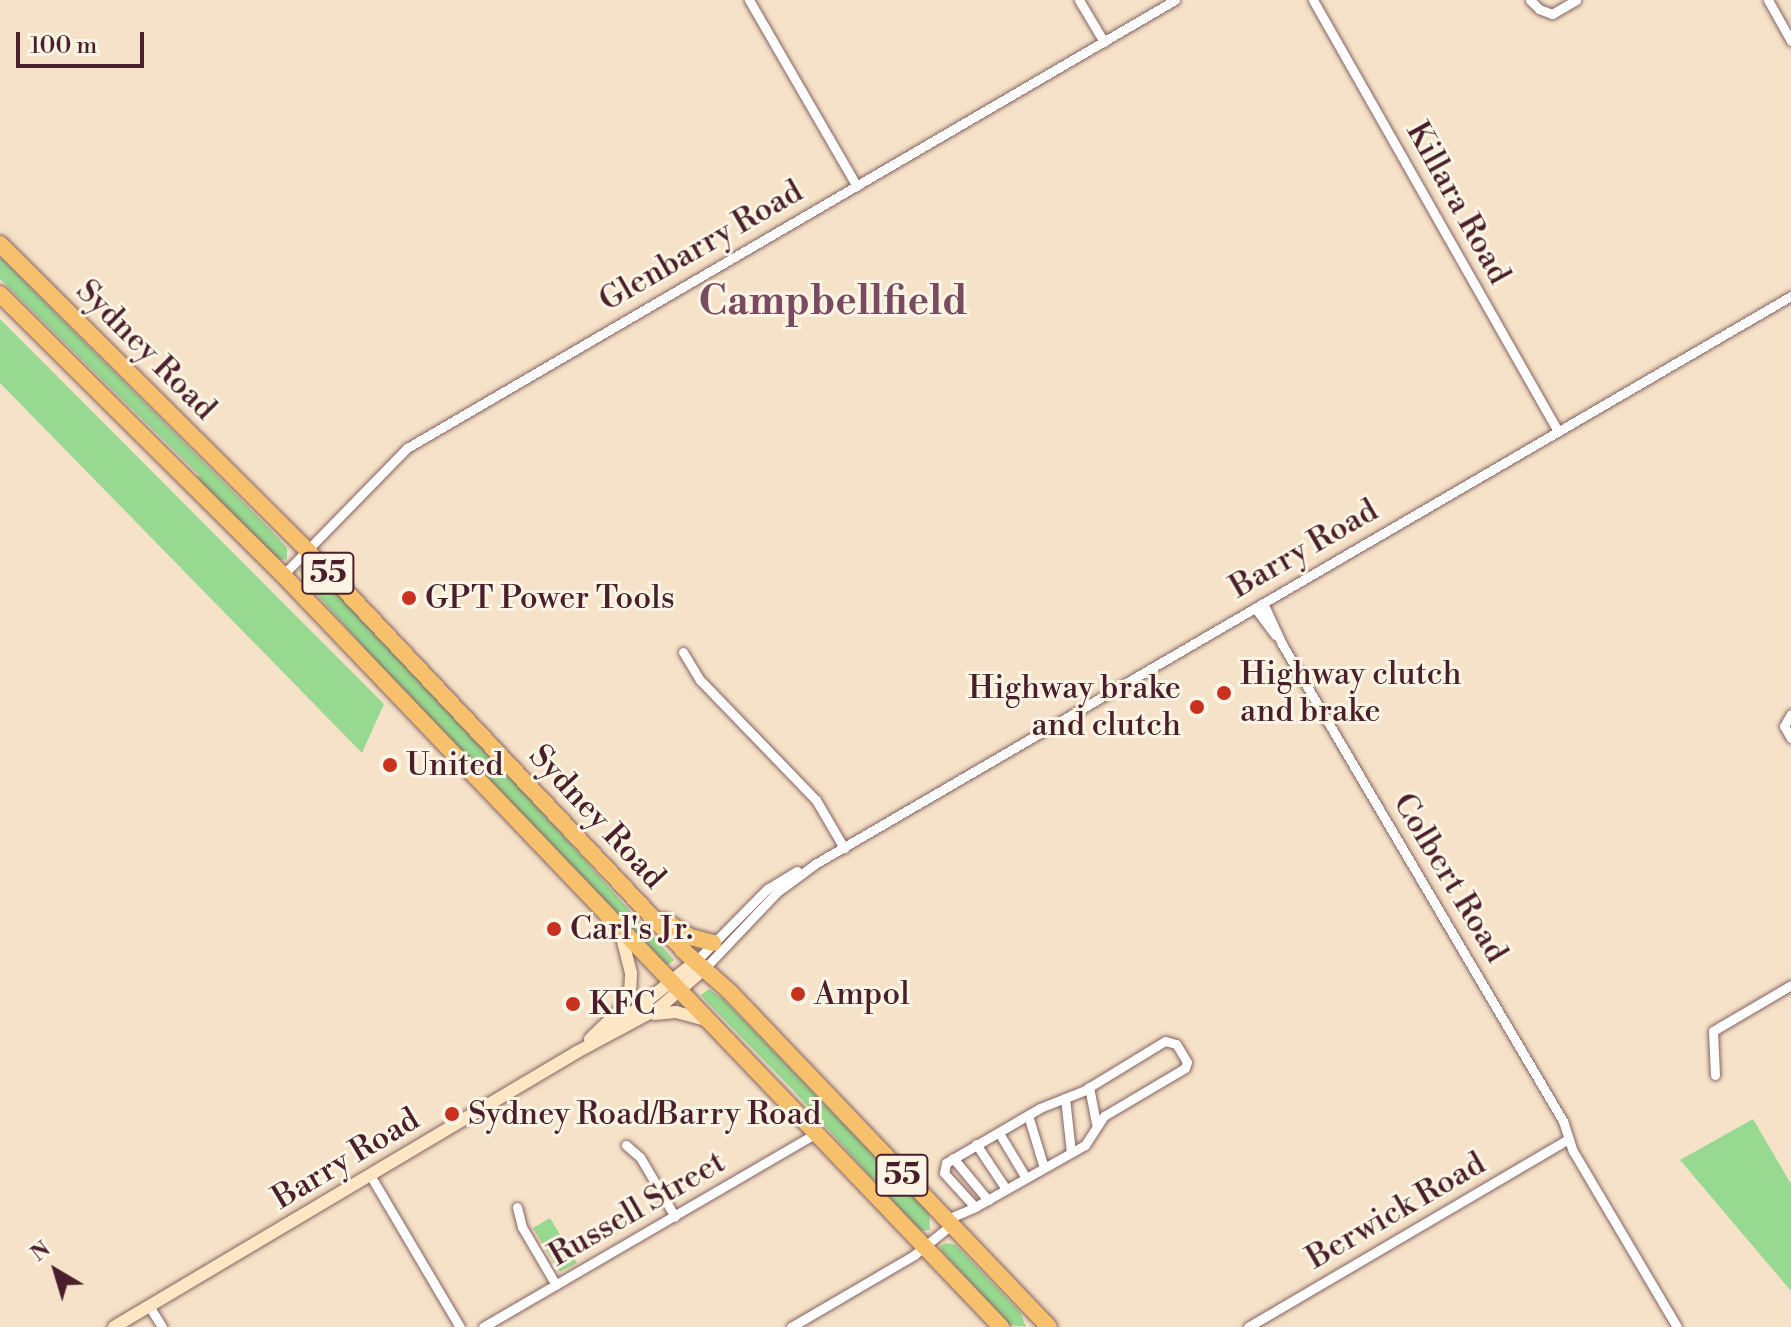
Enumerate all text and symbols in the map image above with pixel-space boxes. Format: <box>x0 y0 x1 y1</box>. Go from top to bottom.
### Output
scale bar <box>20 16 148 66</box>
text: 100 m <box>30 31 97 61</box>
street label: Killara Road <box>1398 115 1518 291</box>
street label: Glenbarry Road <box>592 172 810 320</box>
street label: Sydney Road <box>68 272 224 428</box>
district label: Campbellfield <box>699 278 967 326</box>
street label: Barry Road <box>1223 491 1385 607</box>
road number: 55 <box>300 547 356 599</box>
place label: GPT Power Tools <box>425 579 675 617</box>
marker: GPT Power Tools <box>400 589 418 607</box>
place label: Highway clutch and brake <box>1240 656 1462 731</box>
place label: Highway brake and clutch <box>968 670 1181 745</box>
marker: Highway clutch and brake <box>1215 684 1233 702</box>
marker: Highway brake and clutch <box>1188 698 1206 716</box>
street label: Sydney Road <box>521 737 673 897</box>
place label: United <box>406 746 503 784</box>
marker: United <box>381 756 399 774</box>
street label: Colbert Road <box>1384 786 1516 970</box>
place label: Carl's Jr. <box>570 910 693 948</box>
marker: Carl's Jr. <box>545 920 563 938</box>
place label: Ampol <box>814 975 910 1013</box>
place label: KFC <box>589 985 655 1023</box>
marker: Ampol <box>789 985 807 1003</box>
marker: KFC <box>564 995 582 1013</box>
place label: Sydney Road/Barry Road <box>468 1095 821 1133</box>
street label: Barry Road <box>266 1100 426 1218</box>
marker: Sydney Road/Barry Road <box>443 1105 461 1123</box>
street label: Russell Street <box>542 1143 732 1275</box>
street label: Berwick Road <box>1300 1144 1492 1278</box>
road number: 55 <box>874 1149 930 1201</box>
north arrow <box>16 1231 96 1311</box>
text: N <box>26 1236 56 1268</box>

